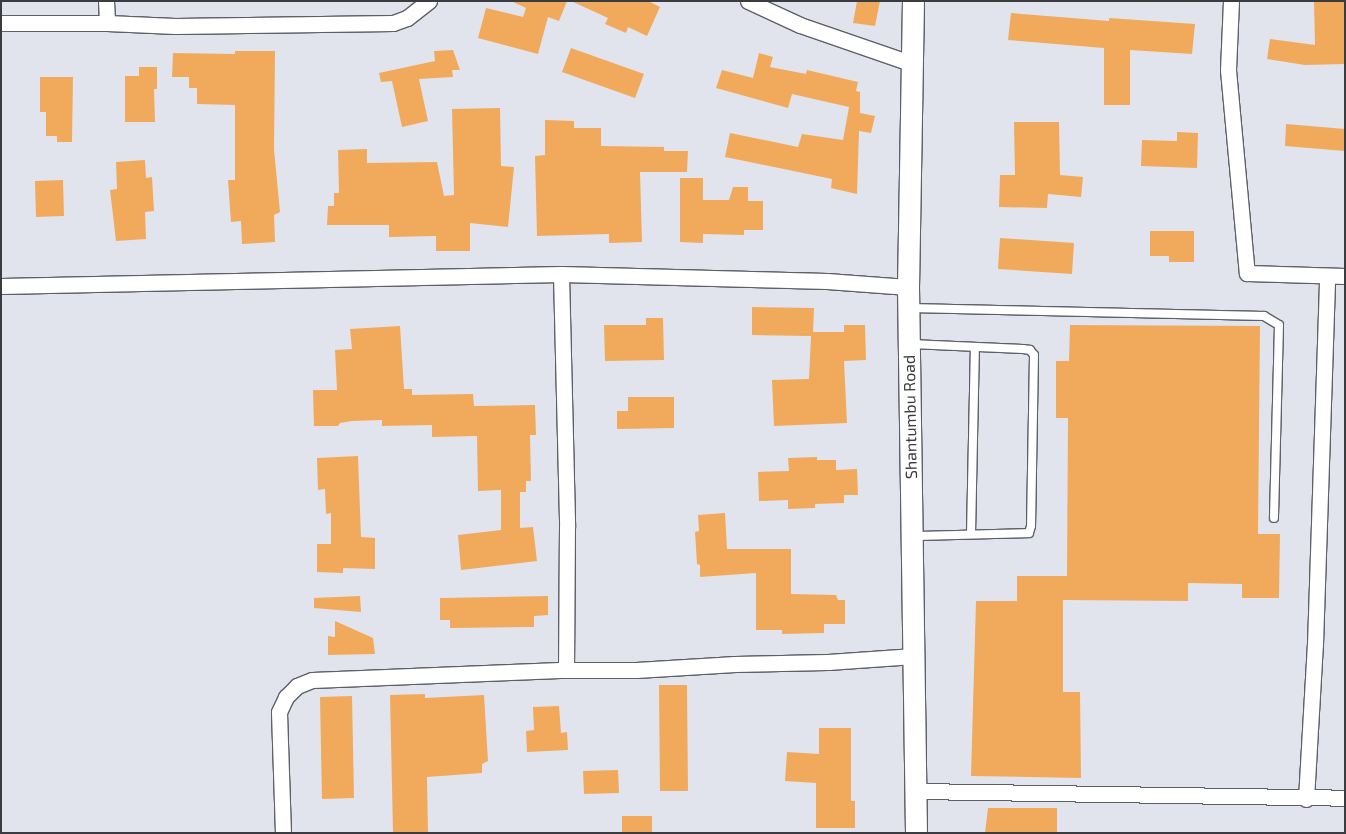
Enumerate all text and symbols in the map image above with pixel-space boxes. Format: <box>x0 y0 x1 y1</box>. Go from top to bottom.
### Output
street label: Shantumbu Road <box>899 355 921 479</box>

